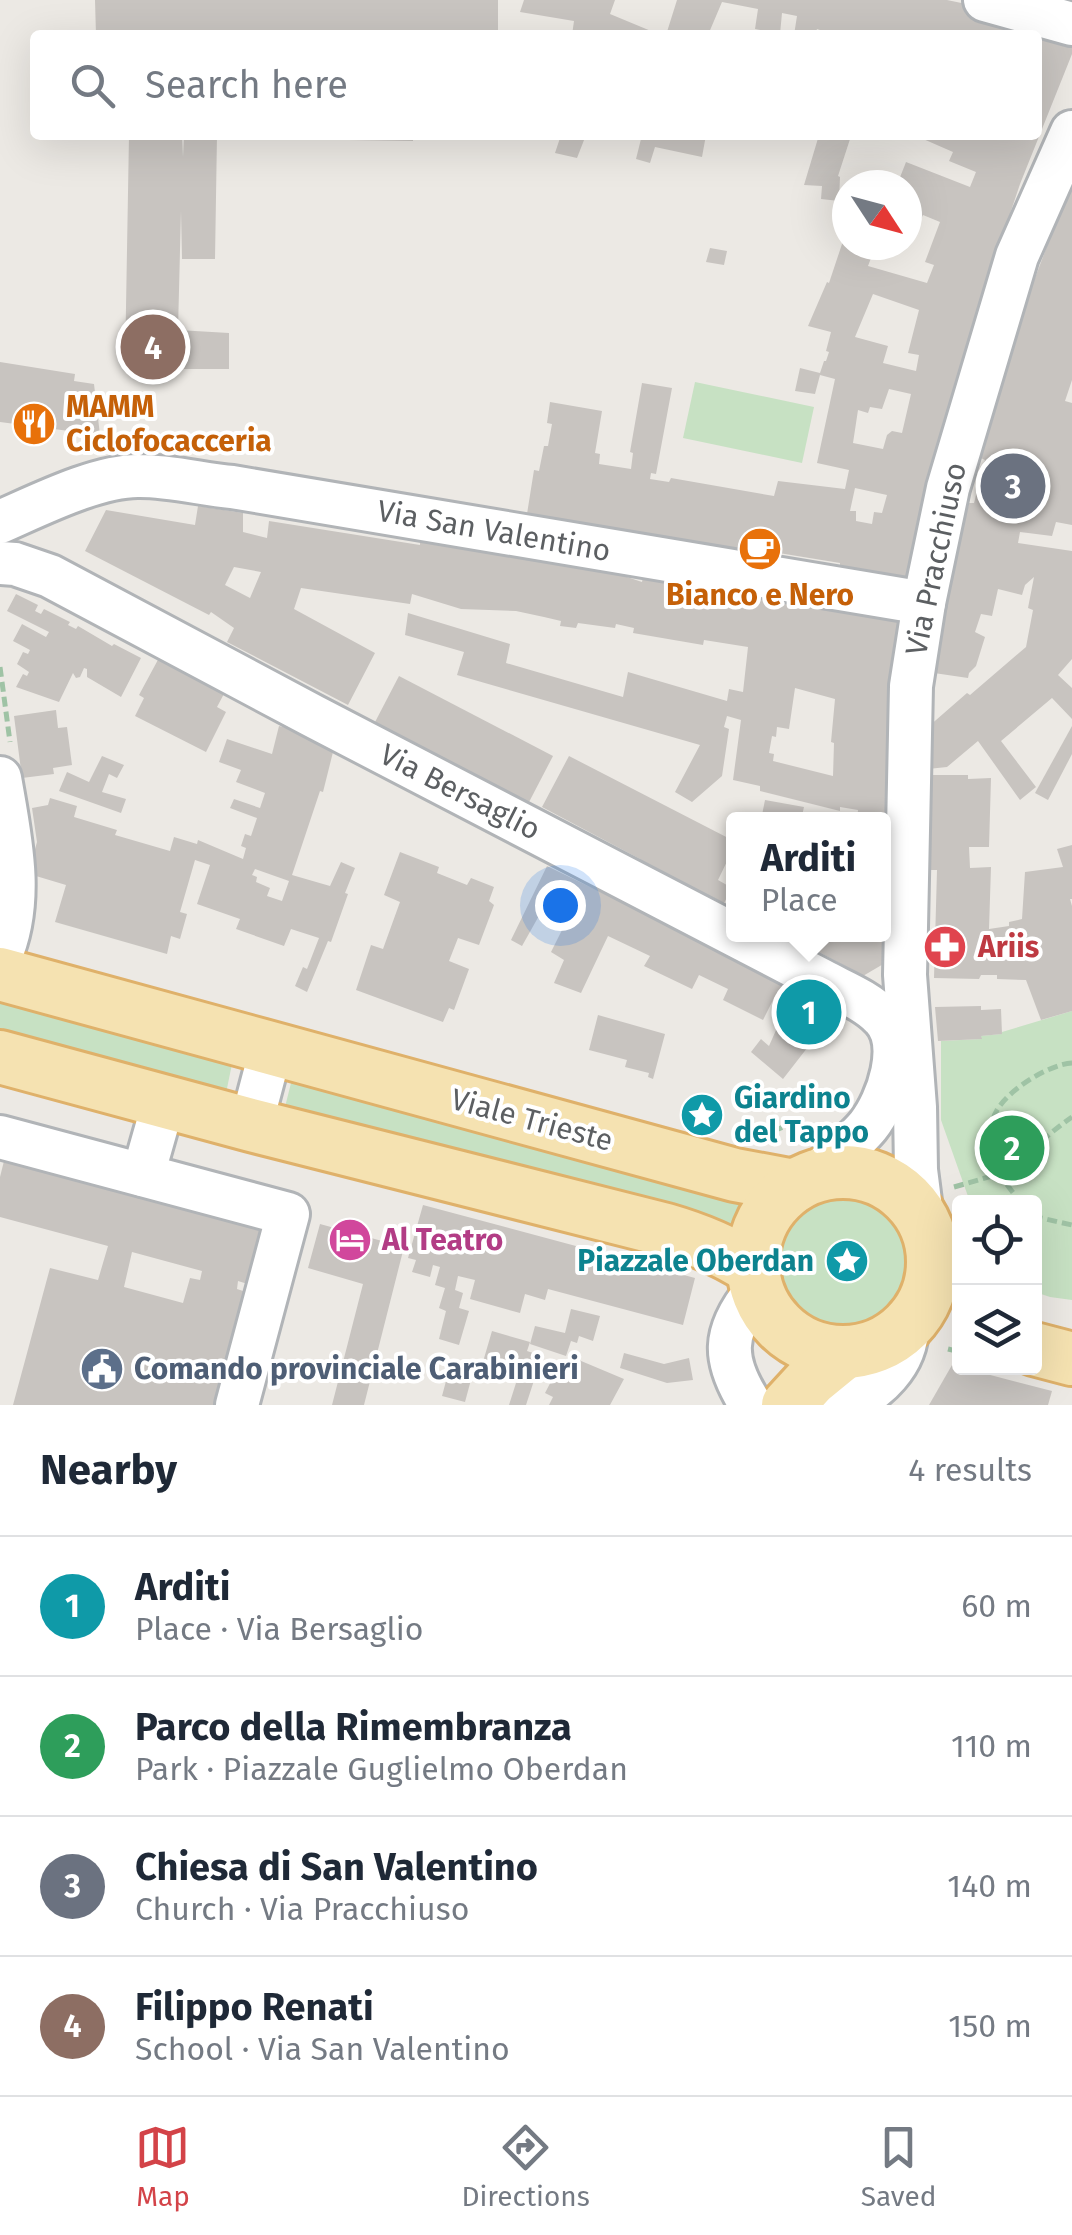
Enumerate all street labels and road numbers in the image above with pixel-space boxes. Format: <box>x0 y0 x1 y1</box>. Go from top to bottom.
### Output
street label: Via Pracchiuso <box>898 459 974 659</box>
street label: Via San Valentino <box>375 493 613 569</box>
street label: Via Bersaglio <box>374 736 546 848</box>
street label: Viale Trieste <box>447 1081 617 1159</box>

